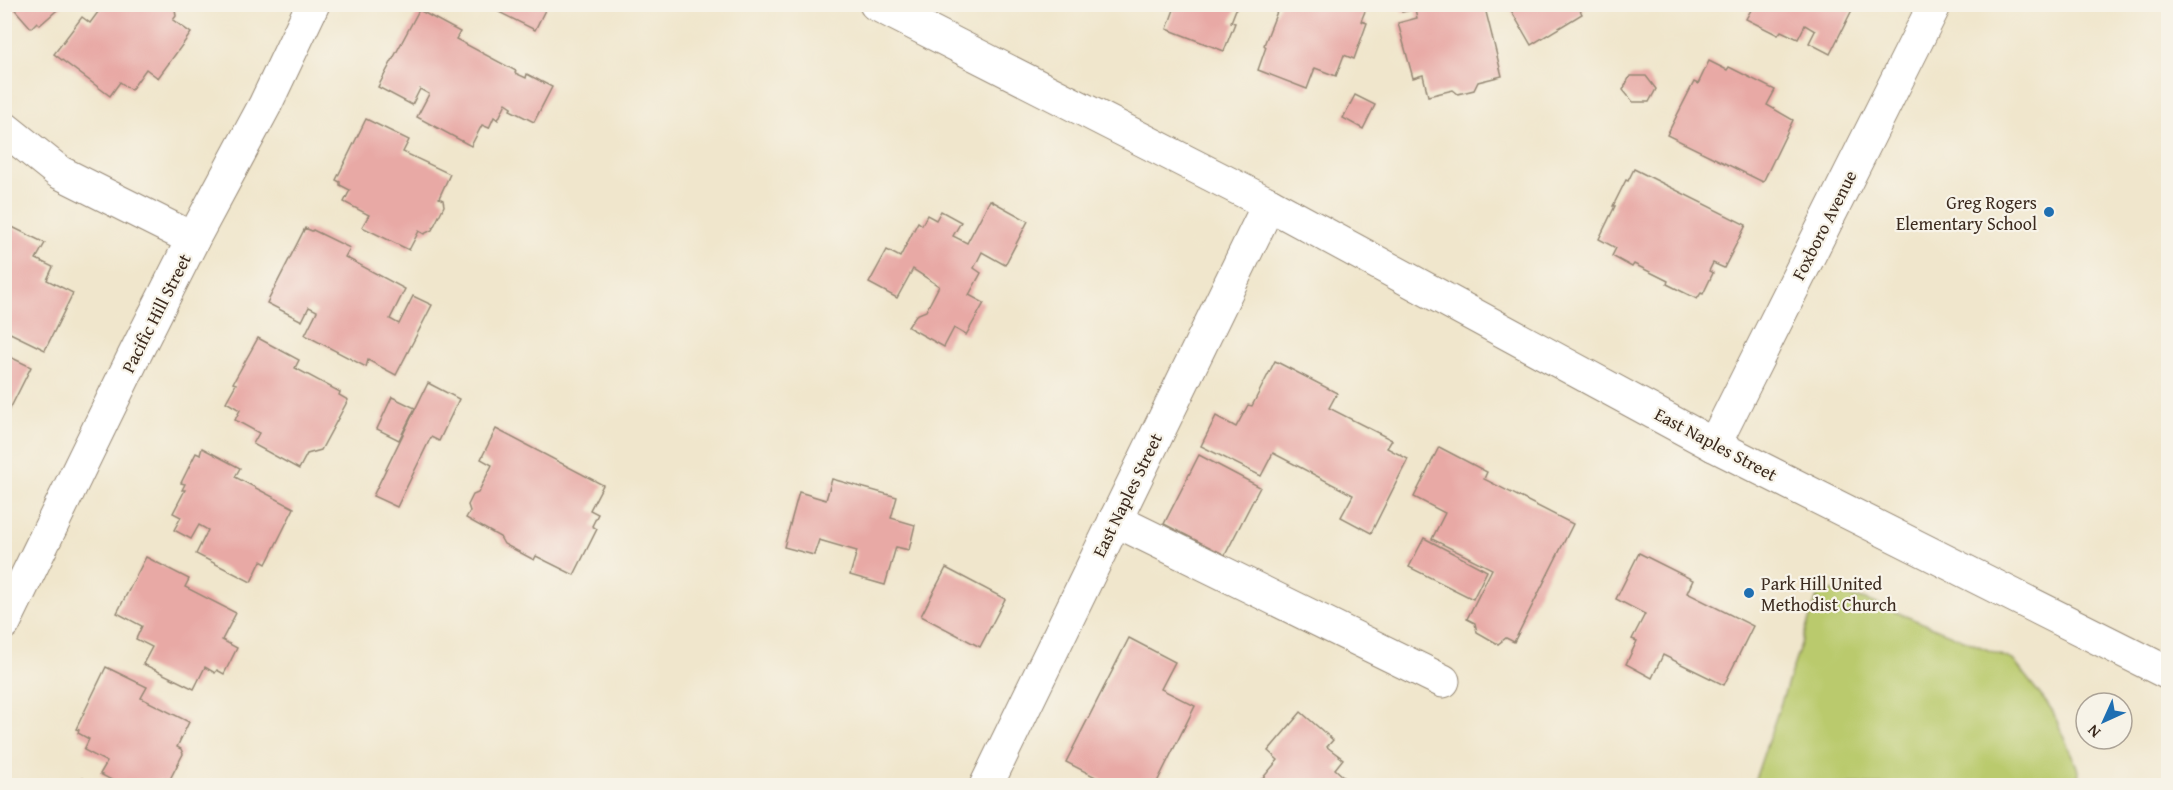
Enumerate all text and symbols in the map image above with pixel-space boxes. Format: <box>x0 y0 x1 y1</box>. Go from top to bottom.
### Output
street label: Foxboro Avenue <box>1785 165 1863 285</box>
place label: Greg Rogers Elementary School <box>1896 189 2037 237</box>
marker: Greg Rogers Elementary School <box>2042 205 2056 219</box>
street label: Pacific Hill Street <box>114 248 198 377</box>
street label: East Naples Street <box>1650 400 1783 488</box>
street label: East Naples Street <box>1085 428 1169 562</box>
place label: Park Hill United Methodist Church <box>1761 570 1897 618</box>
marker: Park Hill United Methodist Church <box>1742 586 1756 600</box>
north arrow <box>2074 691 2134 751</box>
text: N <box>2081 719 2106 744</box>

